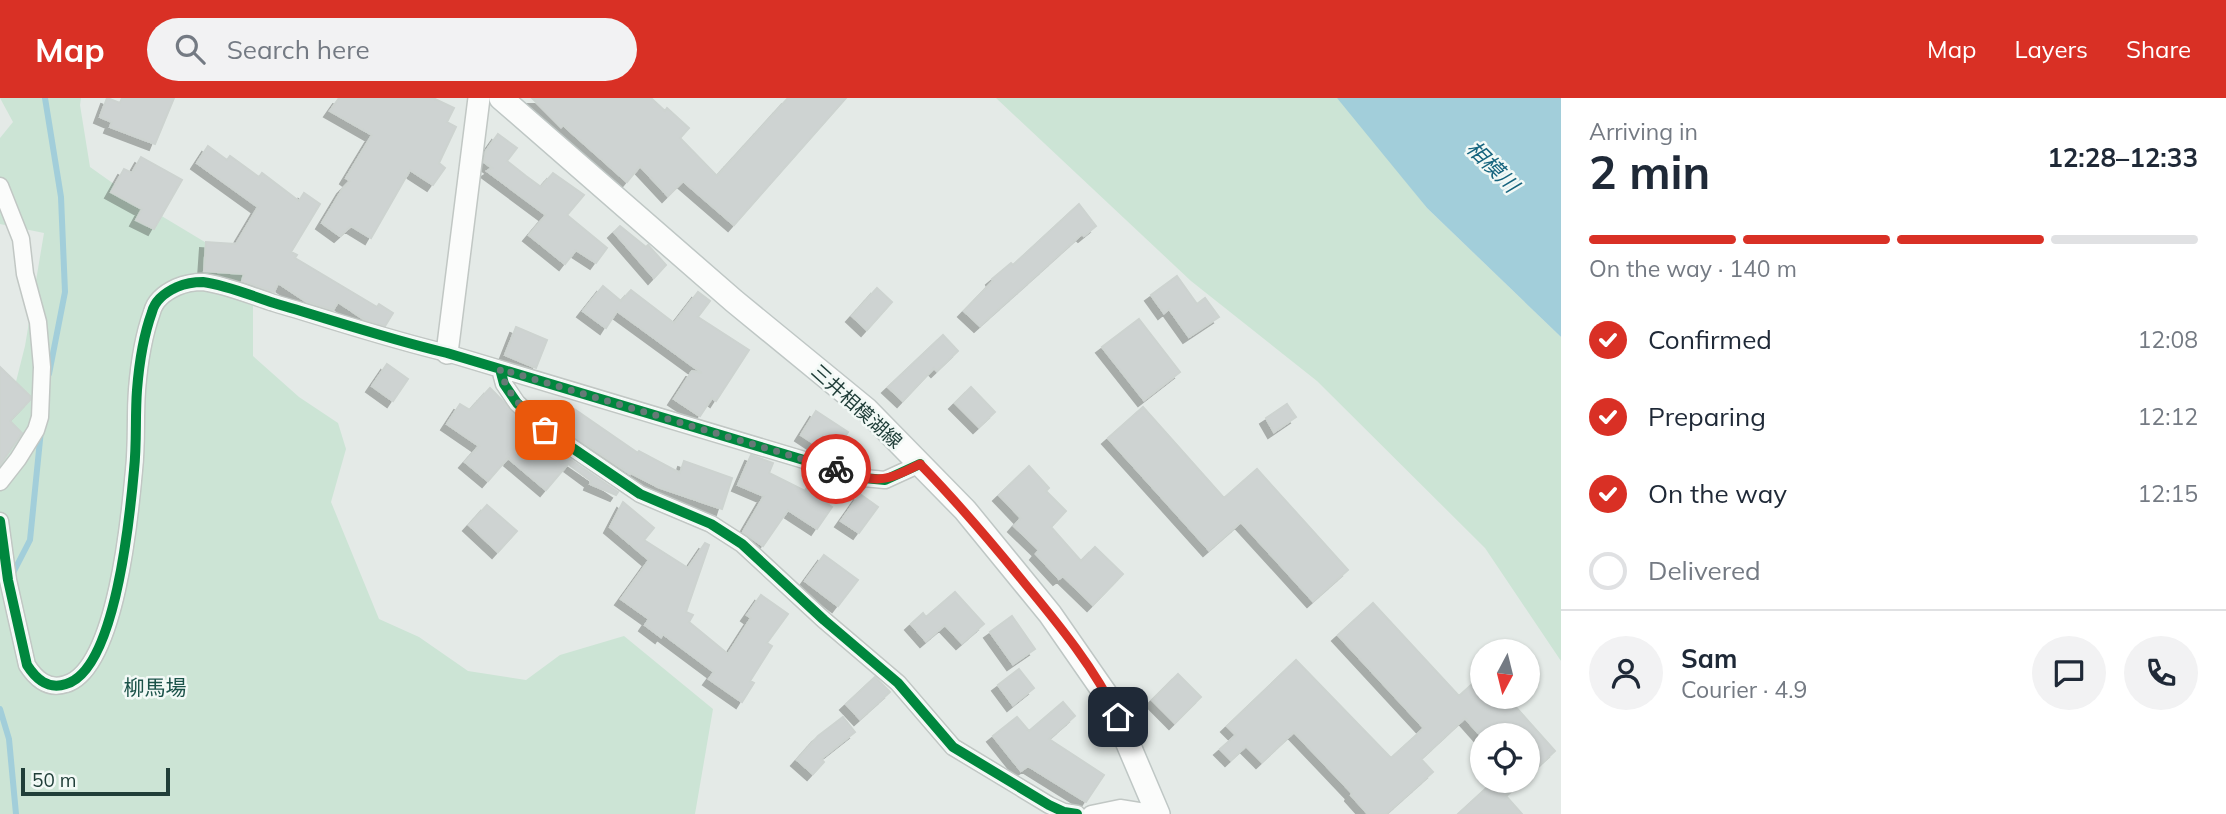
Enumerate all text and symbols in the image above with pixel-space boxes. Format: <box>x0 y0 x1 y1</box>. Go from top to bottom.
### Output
search box <box>147 18 637 81</box>
text: Map <box>35 29 105 70</box>
icon: search <box>171 30 209 68</box>
text: Search here <box>227 33 370 66</box>
text: Map <box>1927 34 1976 64</box>
text: Layers <box>2014 34 2088 64</box>
text: Share <box>2126 34 2191 64</box>
text: Arriving in <box>1589 117 1698 146</box>
water label: 相模川 <box>1462 135 1526 199</box>
text: 12:28–12:33 <box>2047 141 2198 174</box>
text: 2 min <box>1589 143 1710 201</box>
text: On the way · 140 m <box>1589 254 1797 283</box>
icon: check <box>1589 321 1627 359</box>
text: Confirmed <box>1648 323 1772 356</box>
text: 12:08 <box>2138 325 2198 354</box>
street label: 三井相模湖線 <box>807 359 907 453</box>
icon: check <box>1589 398 1627 436</box>
pin <box>515 400 575 460</box>
text: Preparing <box>1648 400 1766 433</box>
text: 12:12 <box>2138 402 2198 431</box>
icon: bag <box>526 411 564 449</box>
courier <box>801 434 871 504</box>
icon: bike <box>817 450 855 488</box>
icon: check <box>1589 475 1627 513</box>
text: On the way <box>1648 477 1787 510</box>
text: 12:15 <box>2138 479 2198 508</box>
text: Delivered <box>1648 554 1761 587</box>
button: person <box>1589 636 1663 710</box>
button: chat <box>2032 636 2106 710</box>
button: phone <box>2124 636 2198 710</box>
north arrow <box>1470 639 1540 709</box>
map controls <box>1470 639 1540 793</box>
text: Sam <box>1681 642 1737 675</box>
district label: 柳馬場 <box>124 674 187 700</box>
text: Courier · 4.9 <box>1681 675 1807 704</box>
pin <box>1088 687 1148 747</box>
icon: home <box>1099 698 1137 736</box>
button: locate <box>1470 723 1540 793</box>
scale bar <box>21 765 170 797</box>
text: 50 m <box>32 768 76 792</box>

